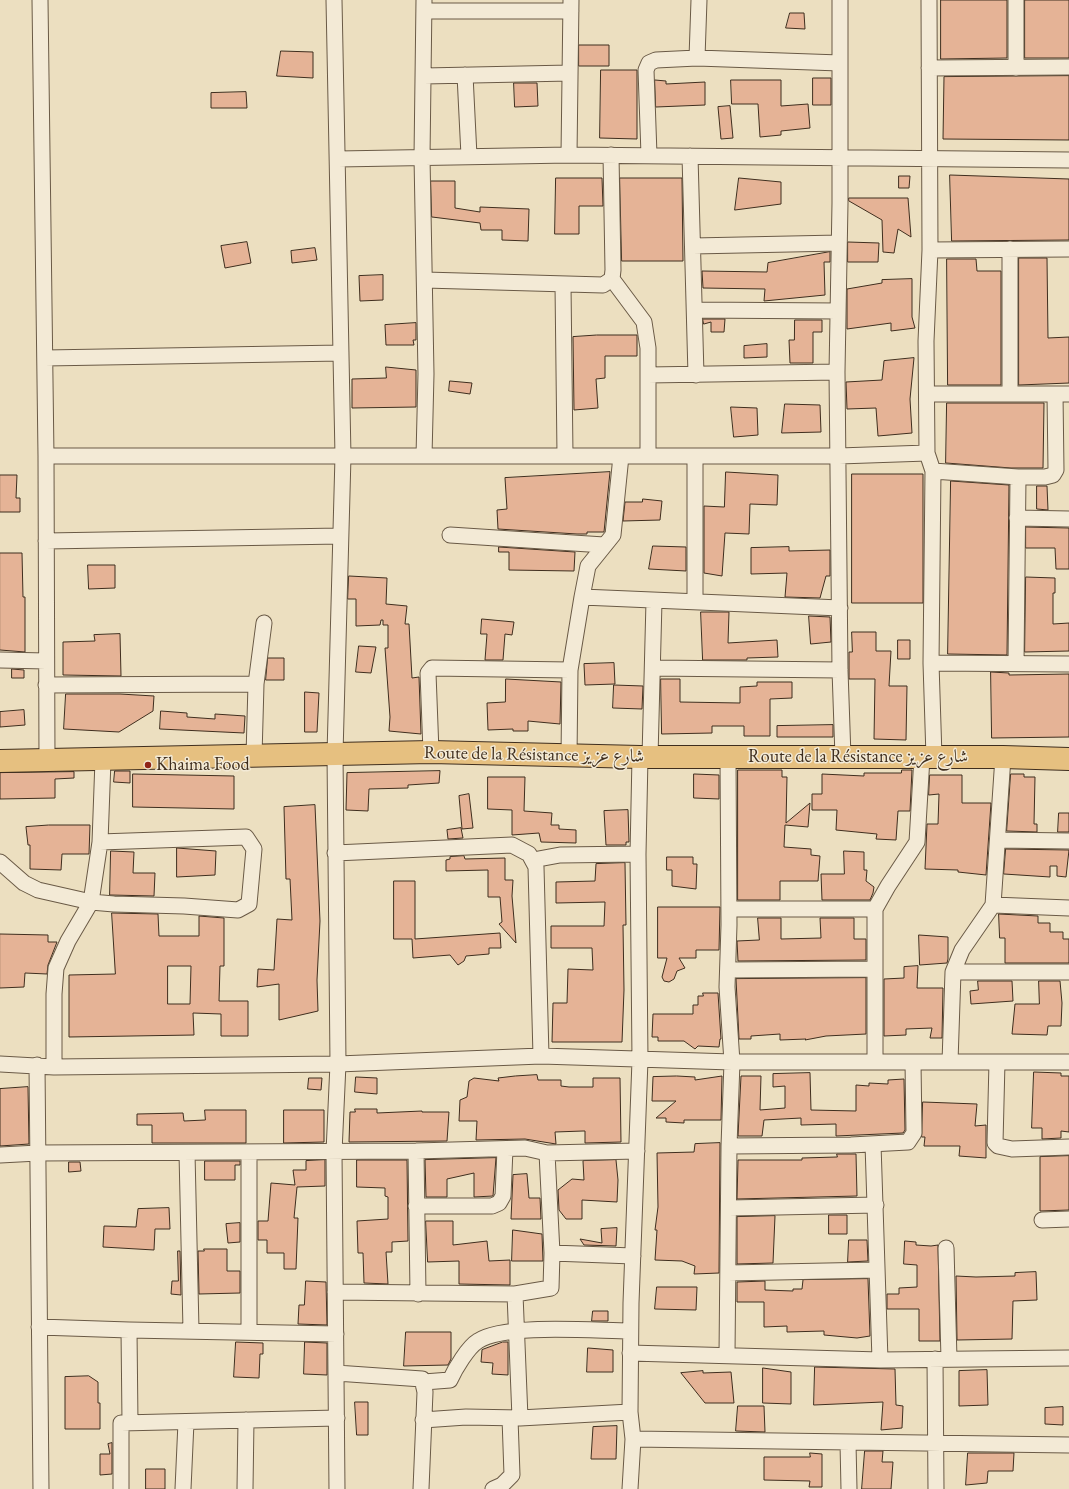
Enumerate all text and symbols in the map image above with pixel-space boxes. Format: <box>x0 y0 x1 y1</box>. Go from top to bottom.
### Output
street label: Route de la Résistance شارع عزيز <box>424 742 644 768</box>
street label: Route de la Résistance شارع عزيز <box>748 746 968 768</box>
place label: Khaima Food <box>156 754 250 776</box>
marker: Khaima Food <box>143 760 153 770</box>

